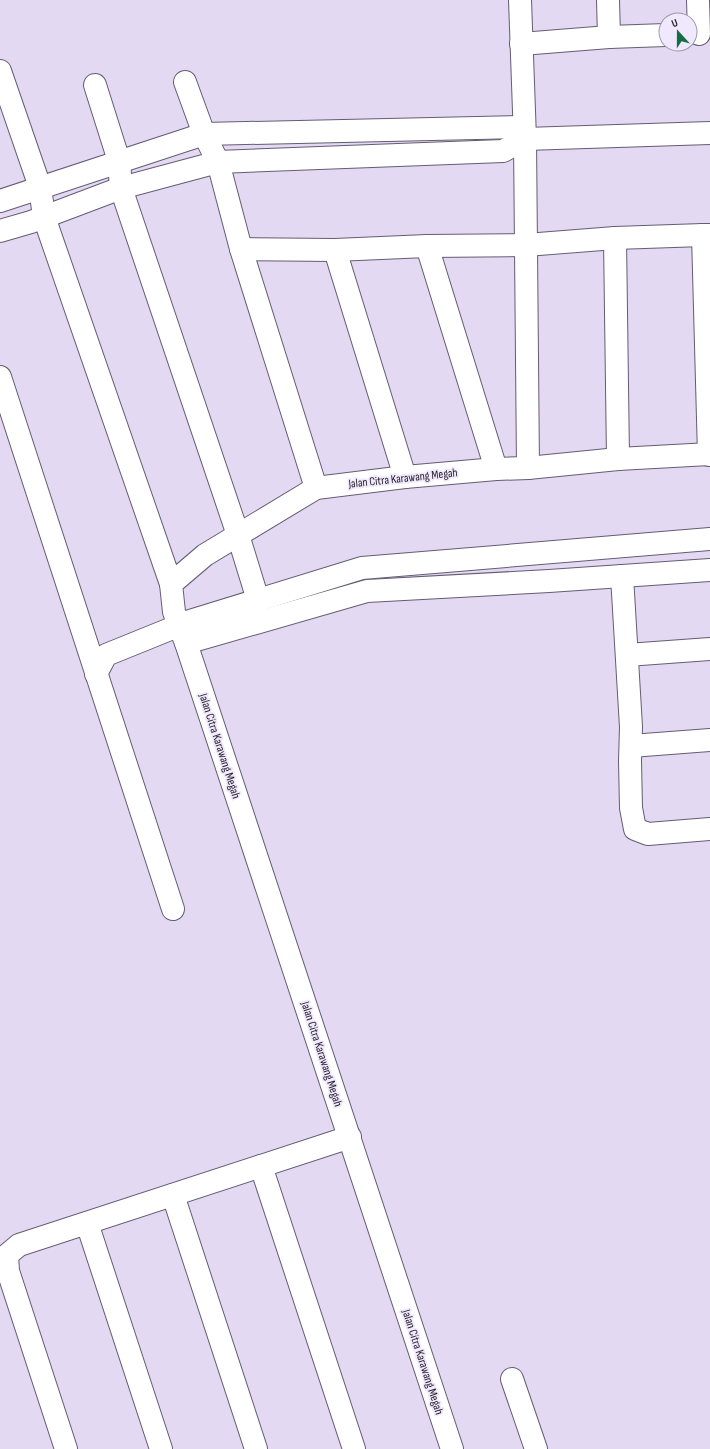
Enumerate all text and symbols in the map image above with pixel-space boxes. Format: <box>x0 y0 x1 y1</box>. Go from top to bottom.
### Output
north arrow <box>658 12 698 52</box>
text: U <box>670 16 680 30</box>
street label: Jalan Citra Karawang Megah <box>347 465 458 492</box>
street label: Jalan Citra Karawang Megah <box>195 691 244 801</box>
street label: Jalan Citra Karawang Megah <box>297 999 346 1109</box>
street label: Jalan Citra Karawang Megah <box>398 1307 447 1417</box>

